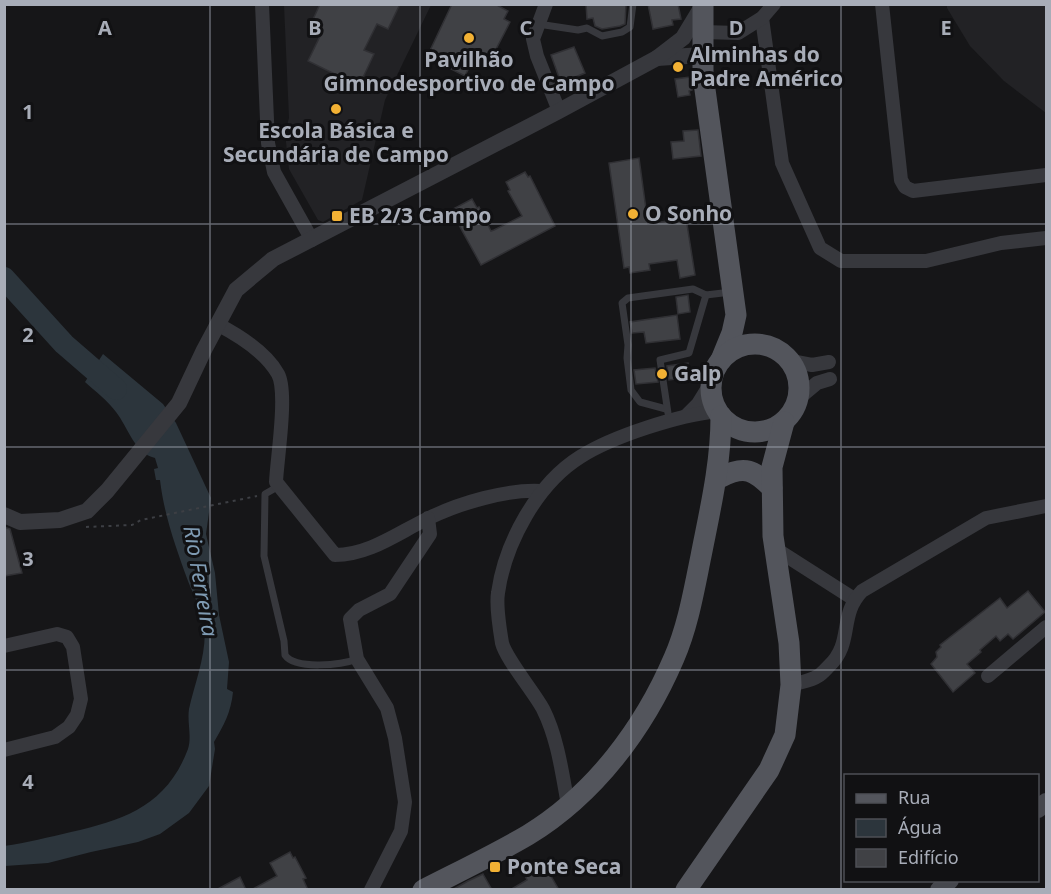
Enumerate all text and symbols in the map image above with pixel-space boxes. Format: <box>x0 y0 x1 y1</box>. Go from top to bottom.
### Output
text: A <box>98 14 112 41</box>
text: B <box>308 14 322 41</box>
text: C <box>520 14 533 41</box>
text: D <box>729 14 743 41</box>
text: E <box>940 14 952 41</box>
marker: Pavilhão Gimnodesportivo de Campo <box>462 31 476 45</box>
place label: Alminhas do Padre Américo <box>690 40 843 92</box>
place label: Pavilhão Gimnodesportivo de Campo <box>323 45 615 97</box>
marker: Alminhas do Padre Américo <box>671 60 685 74</box>
text: 1 <box>22 98 34 125</box>
marker: Escola Básica e Secundária de Campo <box>329 102 343 116</box>
place label: Escola Básica e Secundária de Campo <box>223 116 449 168</box>
place label: O Sonho <box>645 199 732 227</box>
place label: EB 2/3 Campo <box>349 201 491 229</box>
marker: O Sonho <box>626 207 640 221</box>
marker: EB 2/3 Campo <box>330 209 344 223</box>
text: 2 <box>22 321 34 348</box>
place label: Galp <box>674 359 721 387</box>
marker: Galp <box>655 367 669 381</box>
water label: Rio Ferreira <box>177 523 227 639</box>
text: 3 <box>22 545 34 572</box>
text: 4 <box>22 768 34 795</box>
legend <box>844 774 1039 882</box>
text: Rua <box>898 785 930 809</box>
text: Água <box>898 815 942 839</box>
text: Edifício <box>898 845 959 869</box>
place label: Ponte Seca <box>507 852 621 880</box>
marker: Ponte Seca <box>488 860 502 874</box>

